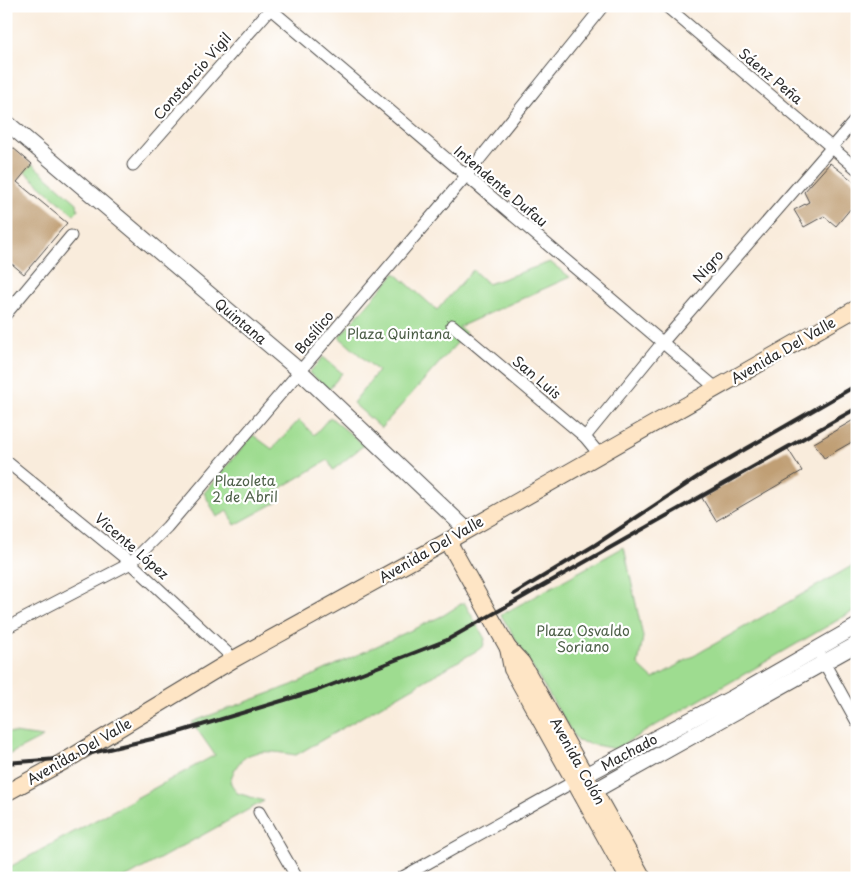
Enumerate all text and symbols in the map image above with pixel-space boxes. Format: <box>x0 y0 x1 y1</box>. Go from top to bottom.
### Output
street label: Constancio Vigil <box>148 28 236 124</box>
street label: Sáenz Peña <box>735 43 808 109</box>
street label: Intendente Dufau <box>450 140 552 232</box>
street label: Nigro <box>688 245 728 287</box>
street label: Quintana <box>210 293 272 349</box>
street label: Basílico <box>290 306 339 358</box>
street label: Avenida Del Valle <box>727 311 839 388</box>
park label: Plaza Quintana <box>347 323 451 344</box>
street label: San Luis <box>508 350 566 404</box>
park label: Plazoleta 2 de Abril <box>212 470 278 507</box>
street label: Vicente López <box>90 508 174 584</box>
street label: Avenida Del Valle <box>375 510 487 587</box>
park label: Plaza Osvaldo Soriano <box>536 620 630 657</box>
street label: Avenida Del Valle <box>23 712 135 789</box>
street label: Avenida Colón <box>545 714 611 808</box>
street label: Machado <box>597 728 661 776</box>

